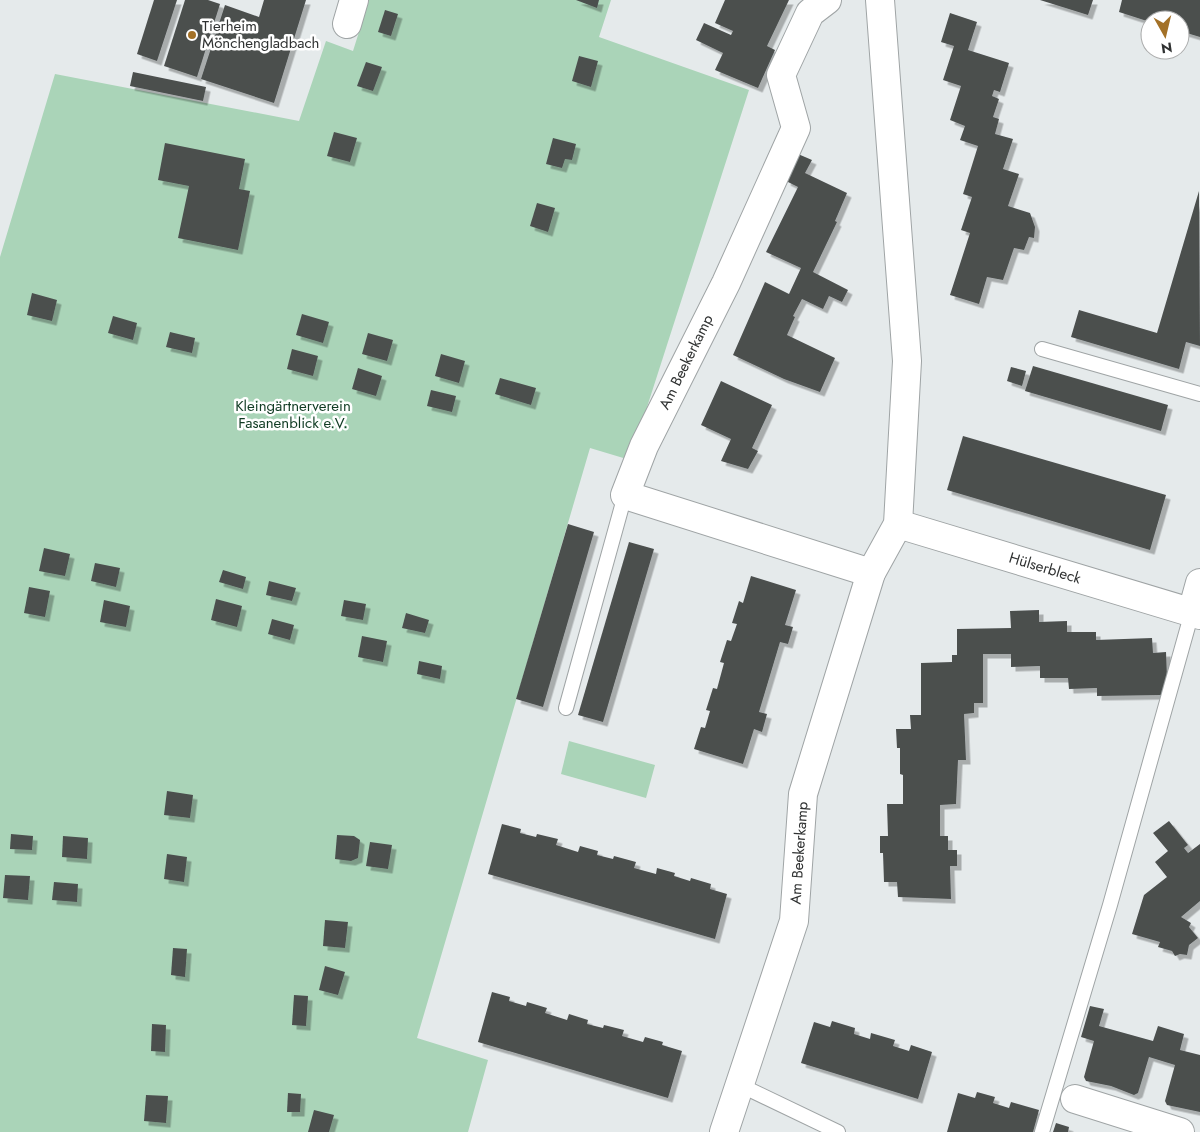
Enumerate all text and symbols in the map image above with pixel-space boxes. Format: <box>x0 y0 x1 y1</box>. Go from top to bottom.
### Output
north arrow <box>1140 10 1190 60</box>
place label: Tierheim Mönchengladbach <box>202 15 319 54</box>
marker: Tierheim Mönchengladbach <box>186 29 198 41</box>
text: N <box>1160 37 1174 59</box>
street label: Am Beekerkamp <box>653 310 719 413</box>
park label: Kleingärtnerverein Fasanenblick e.V. <box>235 395 351 434</box>
street label: Hülserbleck <box>1006 547 1084 590</box>
street label: Am Beekerkamp <box>784 800 814 905</box>

